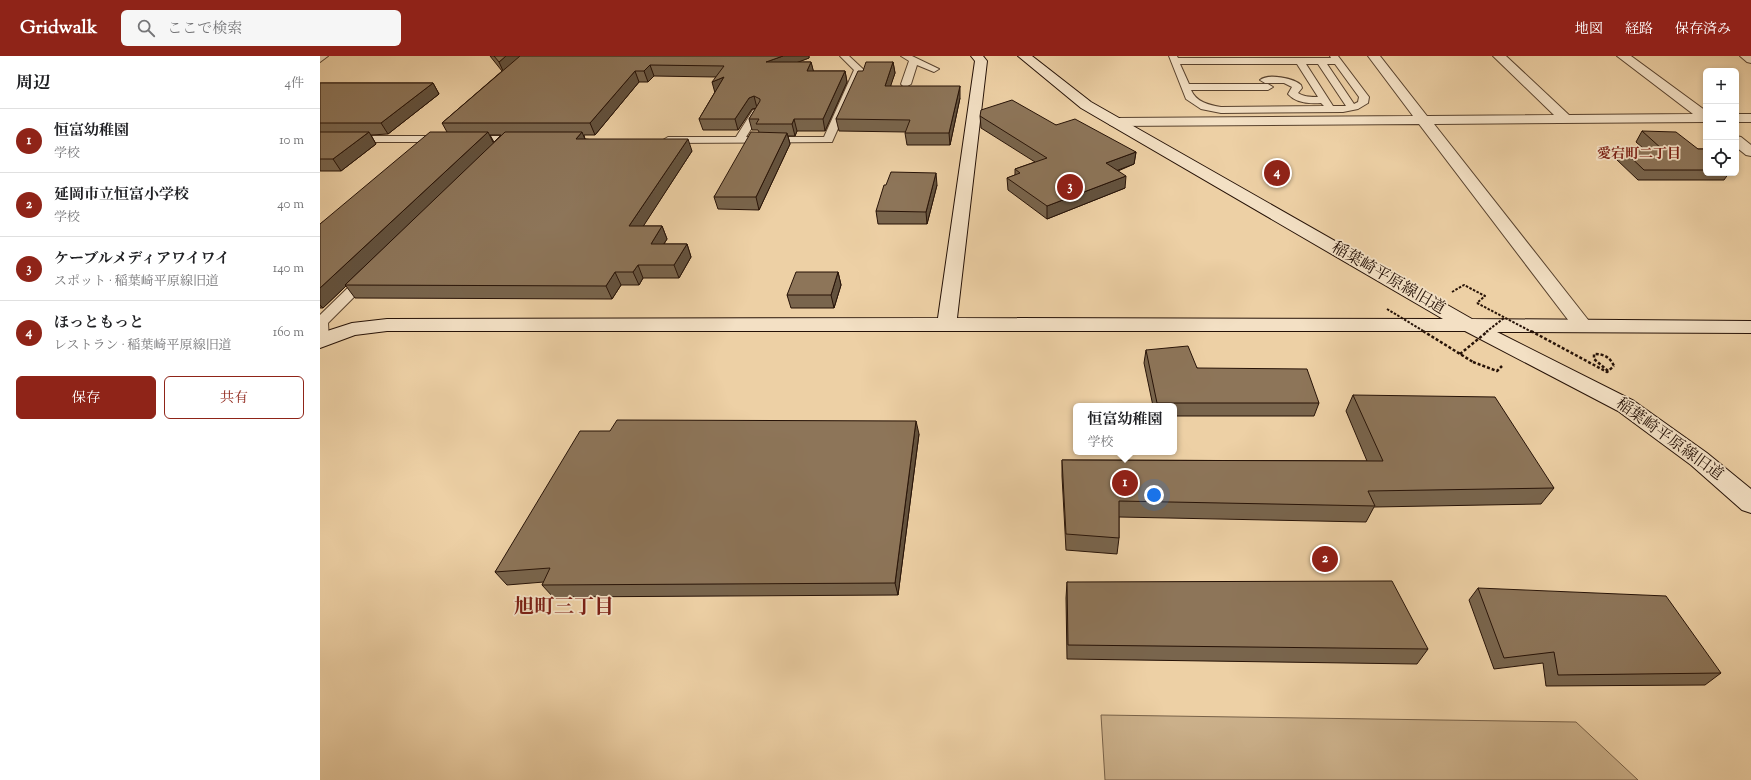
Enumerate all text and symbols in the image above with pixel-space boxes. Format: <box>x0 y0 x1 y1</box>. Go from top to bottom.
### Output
search box <box>121 10 401 46</box>
text: Gridwalk <box>20 15 97 42</box>
icon: search <box>135 17 157 39</box>
text: ここで検索 <box>167 19 242 40</box>
text: 地図 <box>1575 20 1603 40</box>
text: 経路 <box>1625 20 1653 40</box>
text: 保存済み <box>1675 20 1731 40</box>
map controls <box>1703 68 1739 176</box>
button: + <box>1703 68 1739 104</box>
text: 周辺 <box>16 72 50 96</box>
text: 4件 <box>284 75 304 93</box>
button: − <box>1703 104 1739 140</box>
text: 恒富幼稚園 <box>54 121 129 142</box>
text: 1 <box>27 132 31 150</box>
text: 10 m <box>279 132 304 150</box>
button: locate <box>1703 140 1739 176</box>
text: 学校 <box>54 145 80 163</box>
district label: 愛宕町二丁目 <box>1597 145 1681 165</box>
pin: 4 <box>1264 158 1290 188</box>
pin: 3 <box>1057 172 1083 202</box>
text: 延岡市立恒富小学校 <box>54 185 189 206</box>
text: 2 <box>26 196 32 214</box>
text: 40 m <box>277 196 304 214</box>
text: 学校 <box>54 209 80 227</box>
street label: 稲葉崎平原線旧道 <box>1327 237 1449 321</box>
text: ケーブルメディアワイワイ <box>54 249 230 270</box>
text: 3 <box>26 260 32 278</box>
text: 140 m <box>273 260 304 278</box>
text: スポット · 稲葉崎平原線旧道 <box>54 273 219 291</box>
text: ほっともっと <box>54 313 144 334</box>
text: 4 <box>26 324 32 342</box>
text: 160 m <box>273 324 304 342</box>
text: レストラン · 稲葉崎平原線旧道 <box>54 337 231 355</box>
button: 保存 <box>16 376 156 419</box>
button: 共有 <box>164 376 304 419</box>
street label: 稲葉崎平原線旧道 <box>1610 393 1728 487</box>
popup <box>1073 403 1177 455</box>
text: 恒富幼稚園 <box>1087 410 1163 431</box>
text: 学校 <box>1087 434 1114 452</box>
pin: 1 <box>1112 468 1138 498</box>
your location <box>1144 485 1164 505</box>
pin: 2 <box>1312 544 1338 574</box>
district label: 旭町三丁目 <box>514 594 614 623</box>

